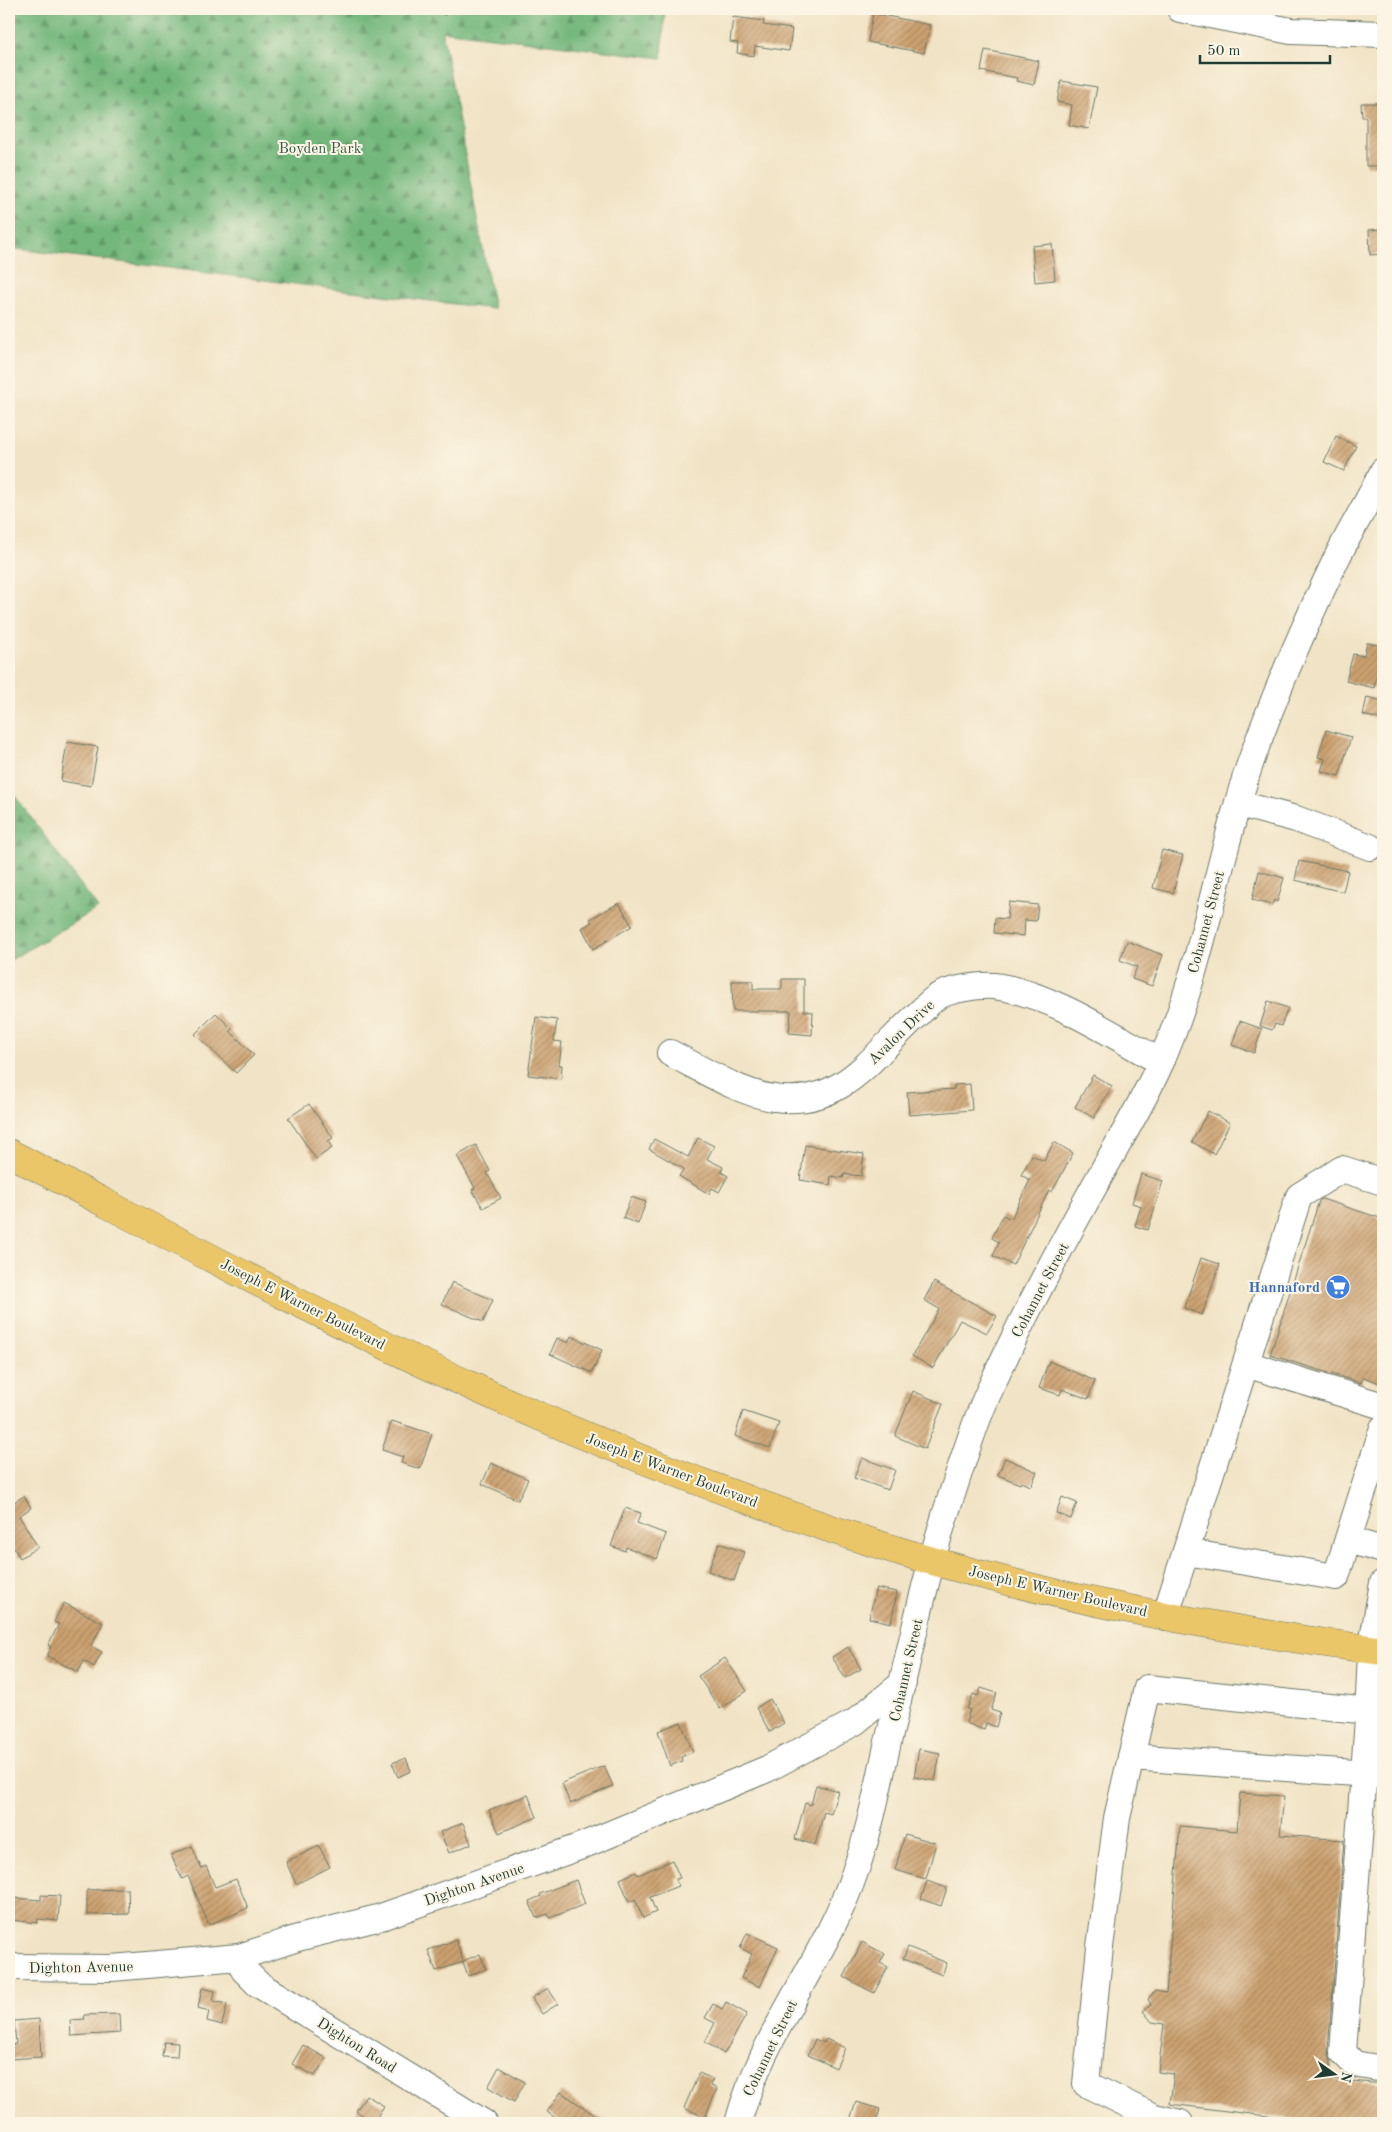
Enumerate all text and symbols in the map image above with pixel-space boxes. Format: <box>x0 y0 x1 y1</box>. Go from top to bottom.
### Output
scale bar <box>1200 32 1330 64</box>
text: 50 m <box>1207 44 1241 59</box>
park label: Boyden Park <box>279 142 362 157</box>
street label: Cohannet Street <box>1187 870 1228 975</box>
street label: Avalon Drive <box>866 998 938 1068</box>
street label: Cohannet Street <box>1010 1241 1073 1341</box>
street label: Joseph E Warner Boulevard <box>217 1257 387 1354</box>
supermarket icon: Hannaford <box>1325 1274 1351 1300</box>
place label: Hannaford <box>1248 1281 1320 1296</box>
street label: Joseph E Warner Boulevard <box>583 1432 760 1511</box>
street label: Joseph E Warner Boulevard <box>967 1565 1149 1620</box>
street label: Cohannet Street <box>888 1617 927 1723</box>
street label: Dighton Avenue <box>423 1861 526 1910</box>
street label: Dighton Avenue <box>29 1960 134 1977</box>
street label: Cohannet Street <box>742 1998 801 2099</box>
street label: Dighton Road <box>314 2016 399 2077</box>
north arrow <box>1310 2050 1360 2100</box>
text: N <box>1337 2070 1354 2084</box>

